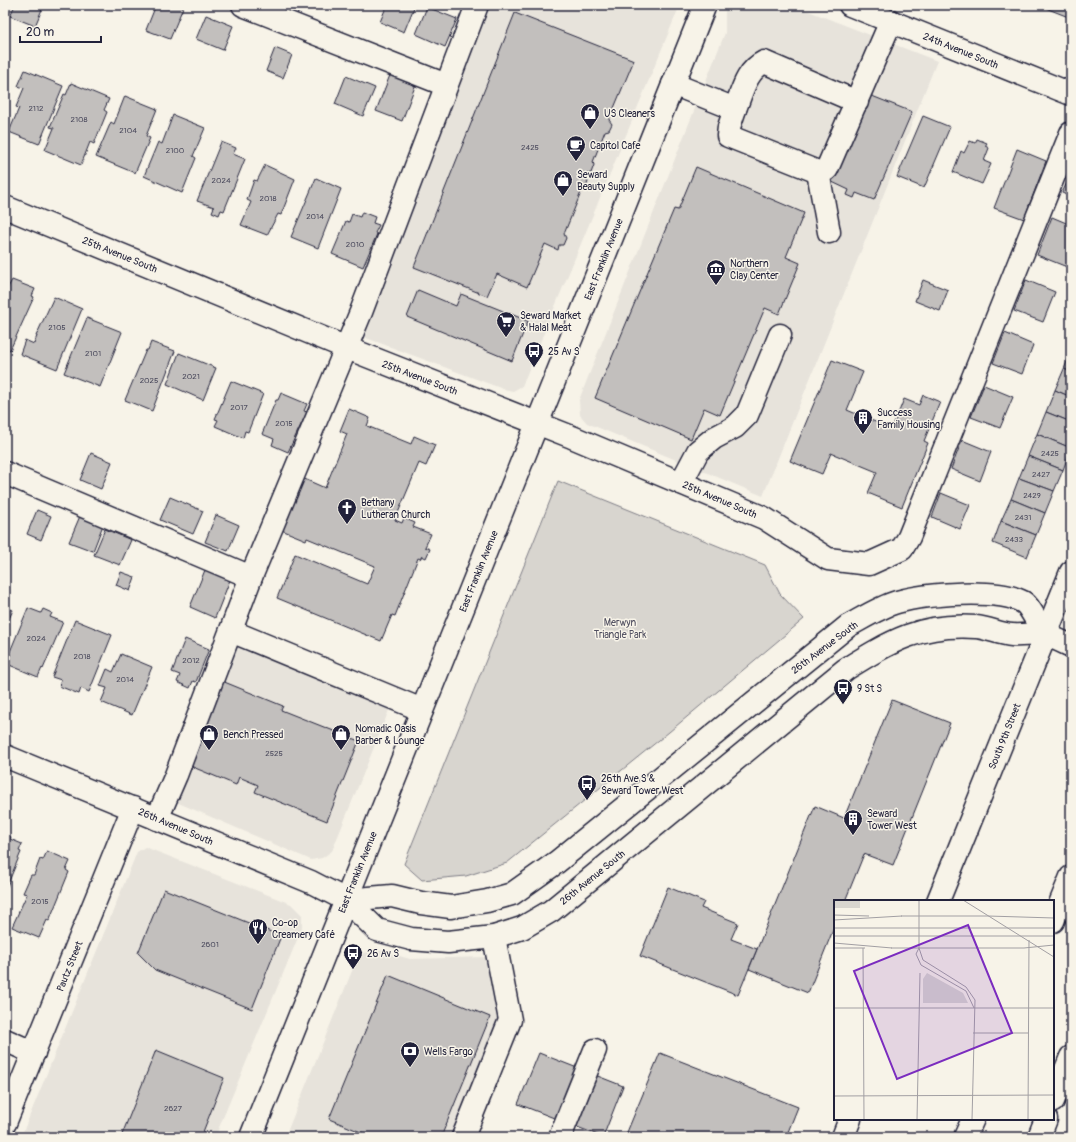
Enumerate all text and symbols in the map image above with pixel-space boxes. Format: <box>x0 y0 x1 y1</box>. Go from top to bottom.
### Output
scale bar <box>20 18 101 44</box>
text: 20 m <box>26 25 55 40</box>
street label: 24th Avenue South <box>921 30 1000 72</box>
shop icon: US Cleaners <box>579 102 601 130</box>
house number: 2112 <box>28 104 44 113</box>
place label: US Cleaners <box>604 108 656 120</box>
house number: 2108 <box>70 115 88 124</box>
house number: 2104 <box>119 126 137 135</box>
cafe icon: Capitol Cafe <box>565 134 587 162</box>
place label: Capitol Cafe <box>590 140 641 152</box>
house number: 2425 <box>521 143 539 152</box>
house number: 2100 <box>166 146 185 155</box>
shop icon: Seward Beauty Supply <box>552 169 574 197</box>
place label: Seward Beauty Supply <box>577 169 635 193</box>
house number: 2024 <box>211 176 231 185</box>
house number: 2018 <box>259 194 277 203</box>
house number: 2014 <box>306 212 324 221</box>
street label: East Franklin Avenue <box>582 217 626 302</box>
street label: 25th Avenue South <box>80 234 159 276</box>
house number: 2010 <box>346 240 365 249</box>
museum icon: Northern Clay Center <box>705 258 727 286</box>
place label: Northern Clay Center <box>730 258 779 282</box>
supermarket icon: Seward Market & Halal Meat <box>495 310 517 338</box>
place label: Seward Market & Halal Meat <box>520 310 582 334</box>
house number: 2105 <box>48 323 66 332</box>
bus stop icon: 25 Av S <box>523 340 545 368</box>
place label: 25 Av S <box>548 346 580 358</box>
house number: 2101 <box>85 349 101 358</box>
street label: 25th Avenue South <box>380 358 459 398</box>
house number: 2021 <box>182 372 200 381</box>
house number: 2025 <box>140 376 158 385</box>
house number: 2017 <box>230 403 248 412</box>
building icon: Success Family Housing <box>852 407 874 435</box>
place label: Success Family Housing <box>877 407 940 431</box>
house number: 2015 <box>275 419 293 428</box>
house number: 2425 <box>1041 449 1059 458</box>
house number: 2427 <box>1032 470 1051 479</box>
street label: 25th Avenue South <box>681 479 759 521</box>
house number: 2429 <box>1023 491 1041 500</box>
church icon: Bethany Lutheran Church <box>336 497 358 525</box>
place label: Bethany Lutheran Church <box>361 497 431 521</box>
house number: 2431 <box>1015 513 1031 522</box>
street label: East Franklin Avenue <box>457 529 501 614</box>
house number: 2433 <box>1005 535 1024 544</box>
park label: Merwyn Triangle Park <box>594 617 647 641</box>
street label: 26th Avenue South <box>789 619 860 677</box>
house number: 2024 <box>26 634 46 643</box>
house number: 2018 <box>73 652 91 661</box>
house number: 2012 <box>182 656 200 665</box>
house number: 2014 <box>116 675 134 684</box>
bus stop icon: 9 St S <box>832 677 854 705</box>
place label: 9 St S <box>857 683 882 695</box>
street label: South 9th Street <box>986 701 1024 771</box>
shop icon: Bench Pressed <box>198 723 220 751</box>
shop icon: Nomadic Oasis Barber & Lounge <box>330 723 352 751</box>
place label: Nomadic Oasis Barber & Lounge <box>355 723 425 747</box>
place label: Bench Pressed <box>223 729 283 741</box>
house number: 2525 <box>265 749 283 758</box>
bus stop icon: 26th Ave S & Seward Tower West <box>576 773 598 801</box>
place label: 26th Ave S & Seward Tower West <box>601 773 684 797</box>
street label: 26th Avenue South <box>136 806 215 848</box>
building icon: Seward Tower West <box>842 808 864 836</box>
place label: Seward Tower West <box>867 808 918 832</box>
street label: East Franklin Avenue <box>336 830 380 915</box>
street label: 26th Avenue South <box>558 848 628 908</box>
house number: 2015 <box>31 897 49 906</box>
inset map <box>834 900 1054 1120</box>
restaurant icon: Co-op Creamery Café <box>247 917 269 945</box>
place label: Co-op Creamery Café <box>272 917 335 941</box>
street label: Pautz Street <box>54 939 86 993</box>
house number: 2601 <box>201 940 219 949</box>
bus stop icon: 26 Av S <box>342 942 364 970</box>
place label: 26 Av S <box>367 948 399 960</box>
bank icon: Wells Fargo <box>399 1040 421 1068</box>
place label: Wells Fargo <box>424 1046 474 1058</box>
house number: 2627 <box>164 1104 183 1113</box>

